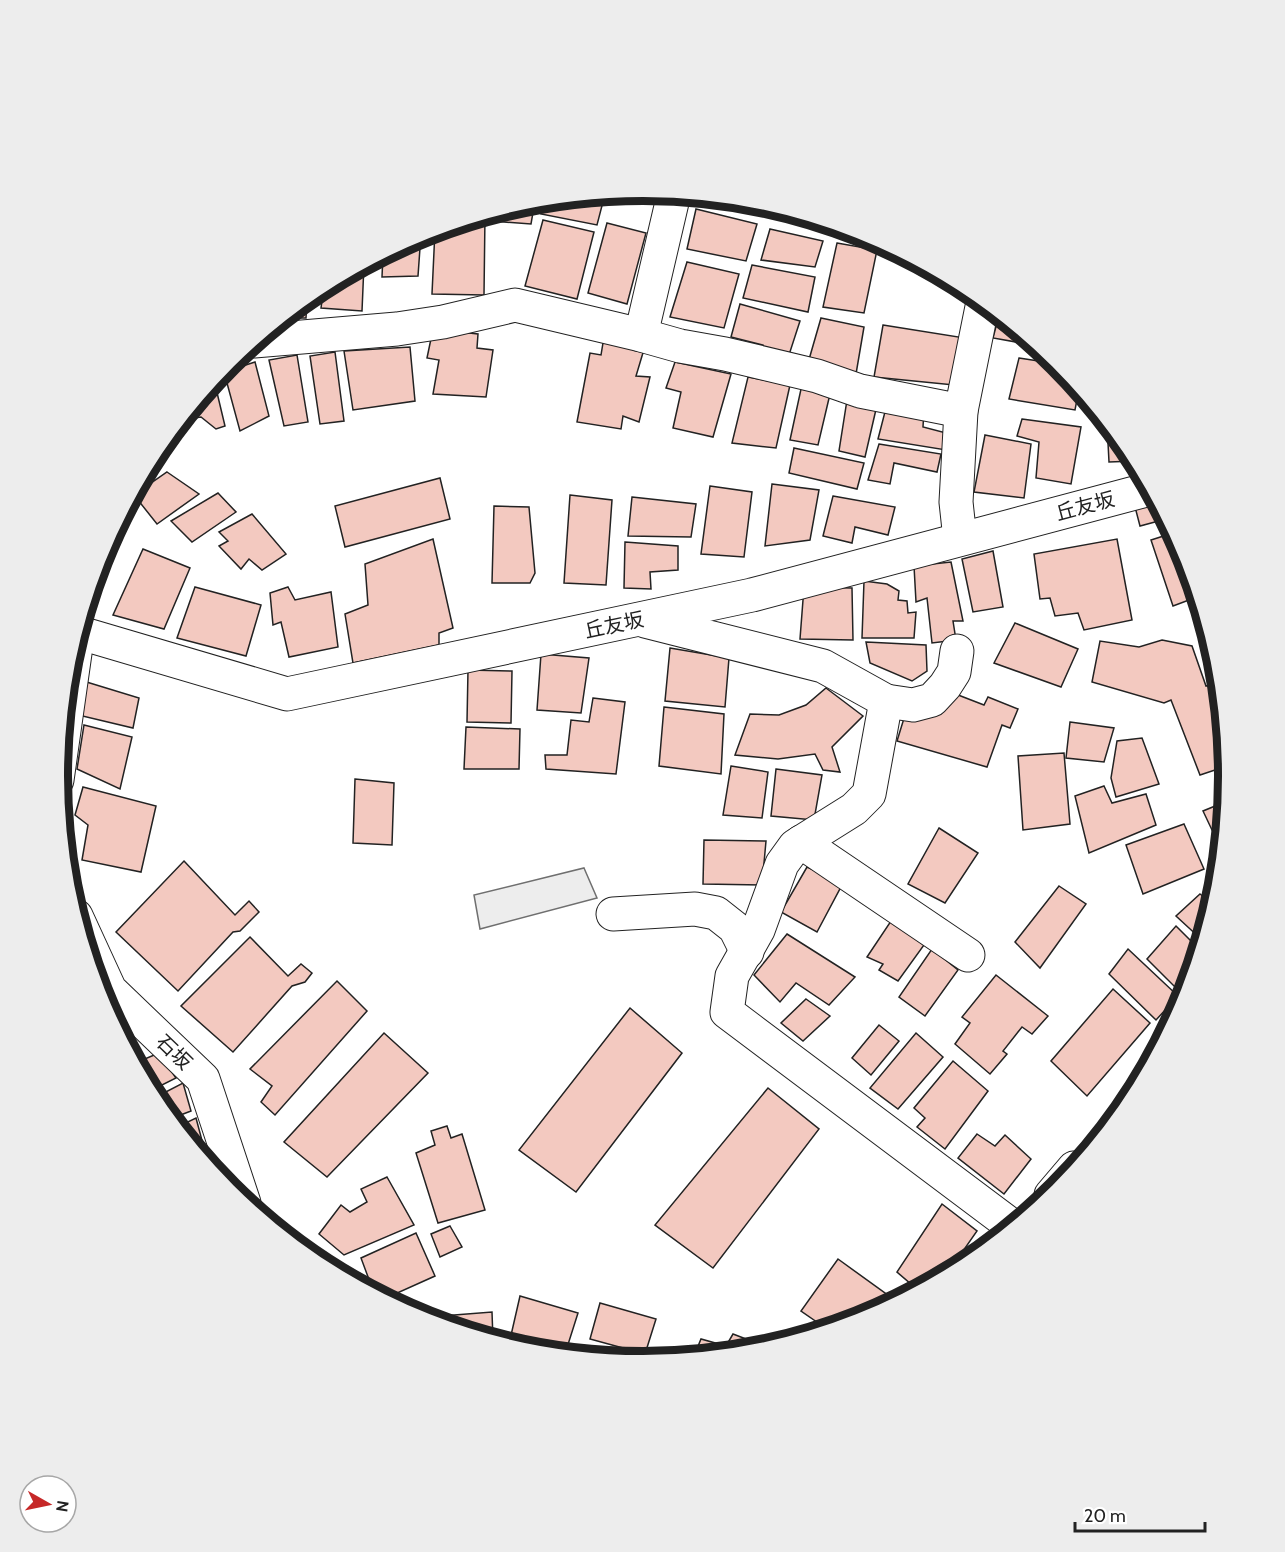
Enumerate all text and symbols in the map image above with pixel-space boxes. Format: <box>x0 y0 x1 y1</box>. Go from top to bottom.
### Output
street label: 丘友坂 <box>1053 487 1117 525</box>
street label: 丘友坂 <box>582 607 646 643</box>
street label: 石坂 <box>151 1029 197 1075</box>
north arrow <box>18 1474 78 1534</box>
scale bar <box>1075 1495 1206 1533</box>
text: N <box>52 1499 73 1513</box>
text: 20 m <box>1084 1505 1126 1527</box>

